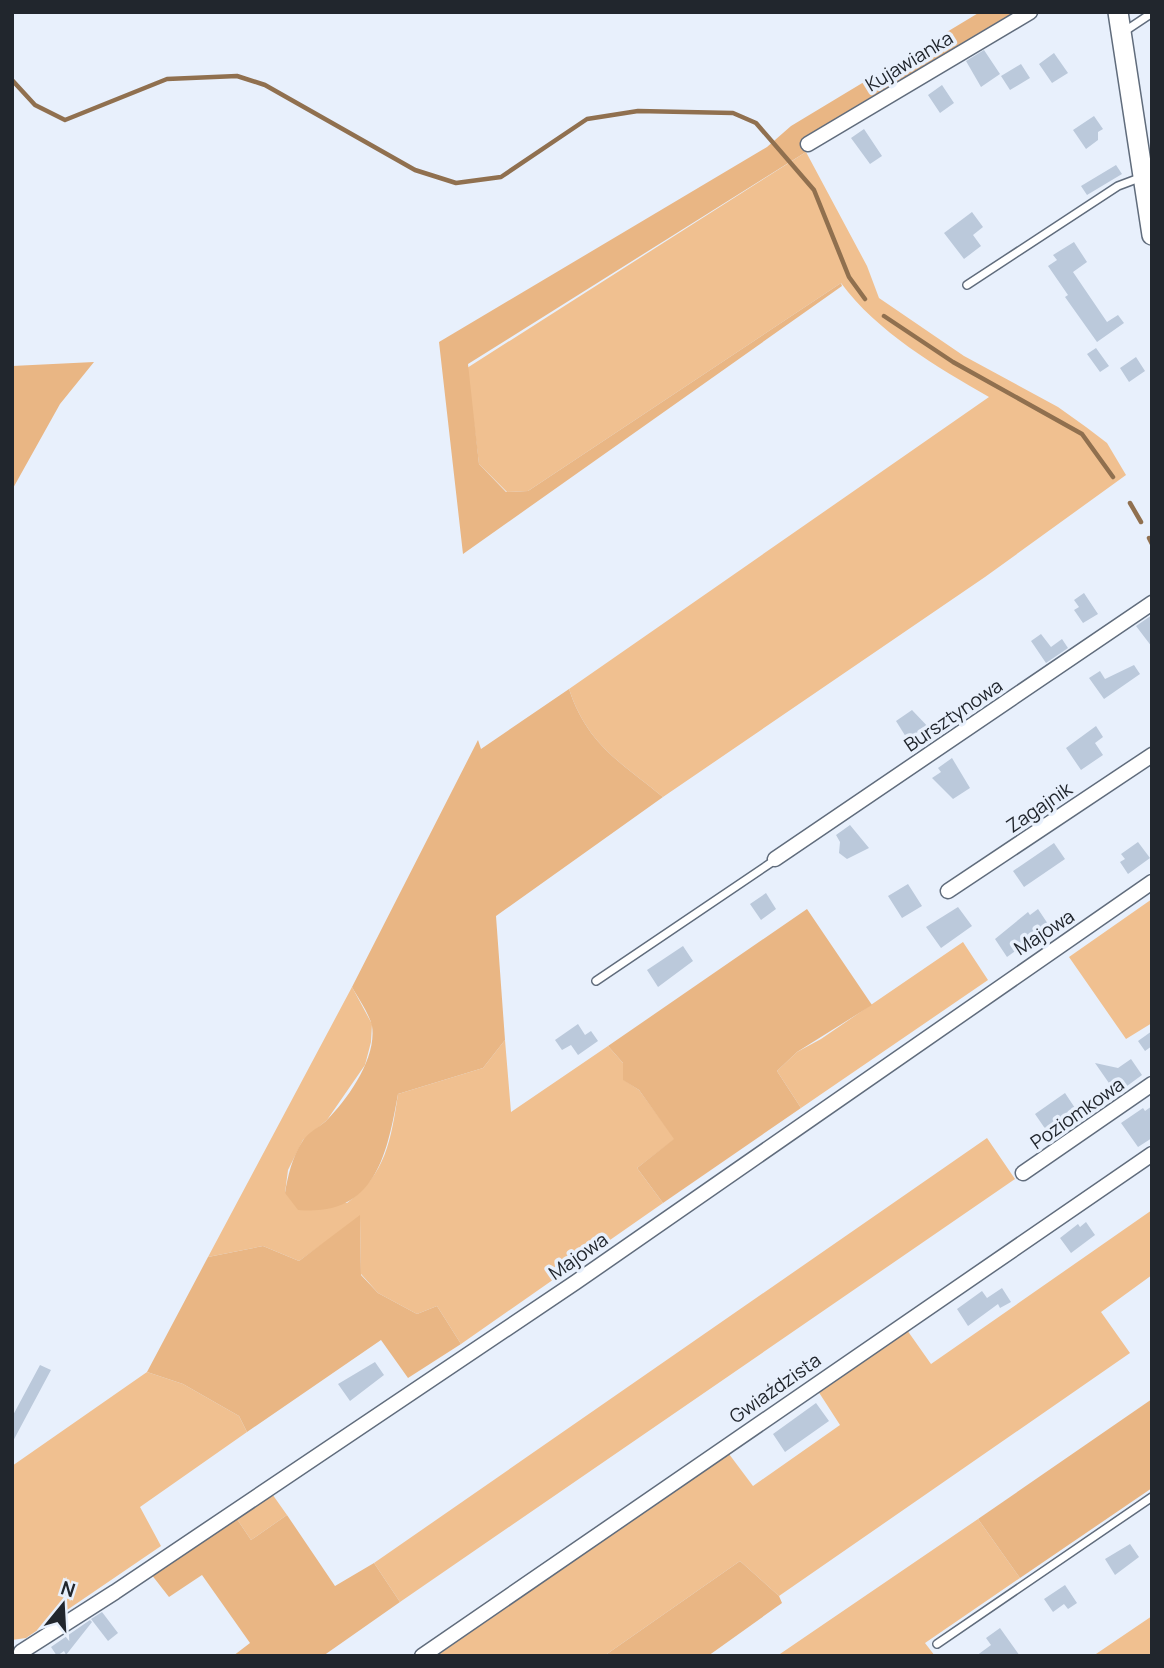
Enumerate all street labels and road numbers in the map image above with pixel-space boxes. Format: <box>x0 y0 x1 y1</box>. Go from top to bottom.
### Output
street label: Kujawianka <box>860 25 958 97</box>
street label: Bursztynowa <box>899 673 1007 757</box>
street label: Zagajnik <box>1001 775 1077 838</box>
street label: Majowa <box>1009 903 1079 961</box>
street label: Poziomkowa <box>1025 1071 1129 1155</box>
street label: Majowa <box>543 1226 613 1286</box>
street label: Gwiaździsta <box>724 1347 826 1429</box>

